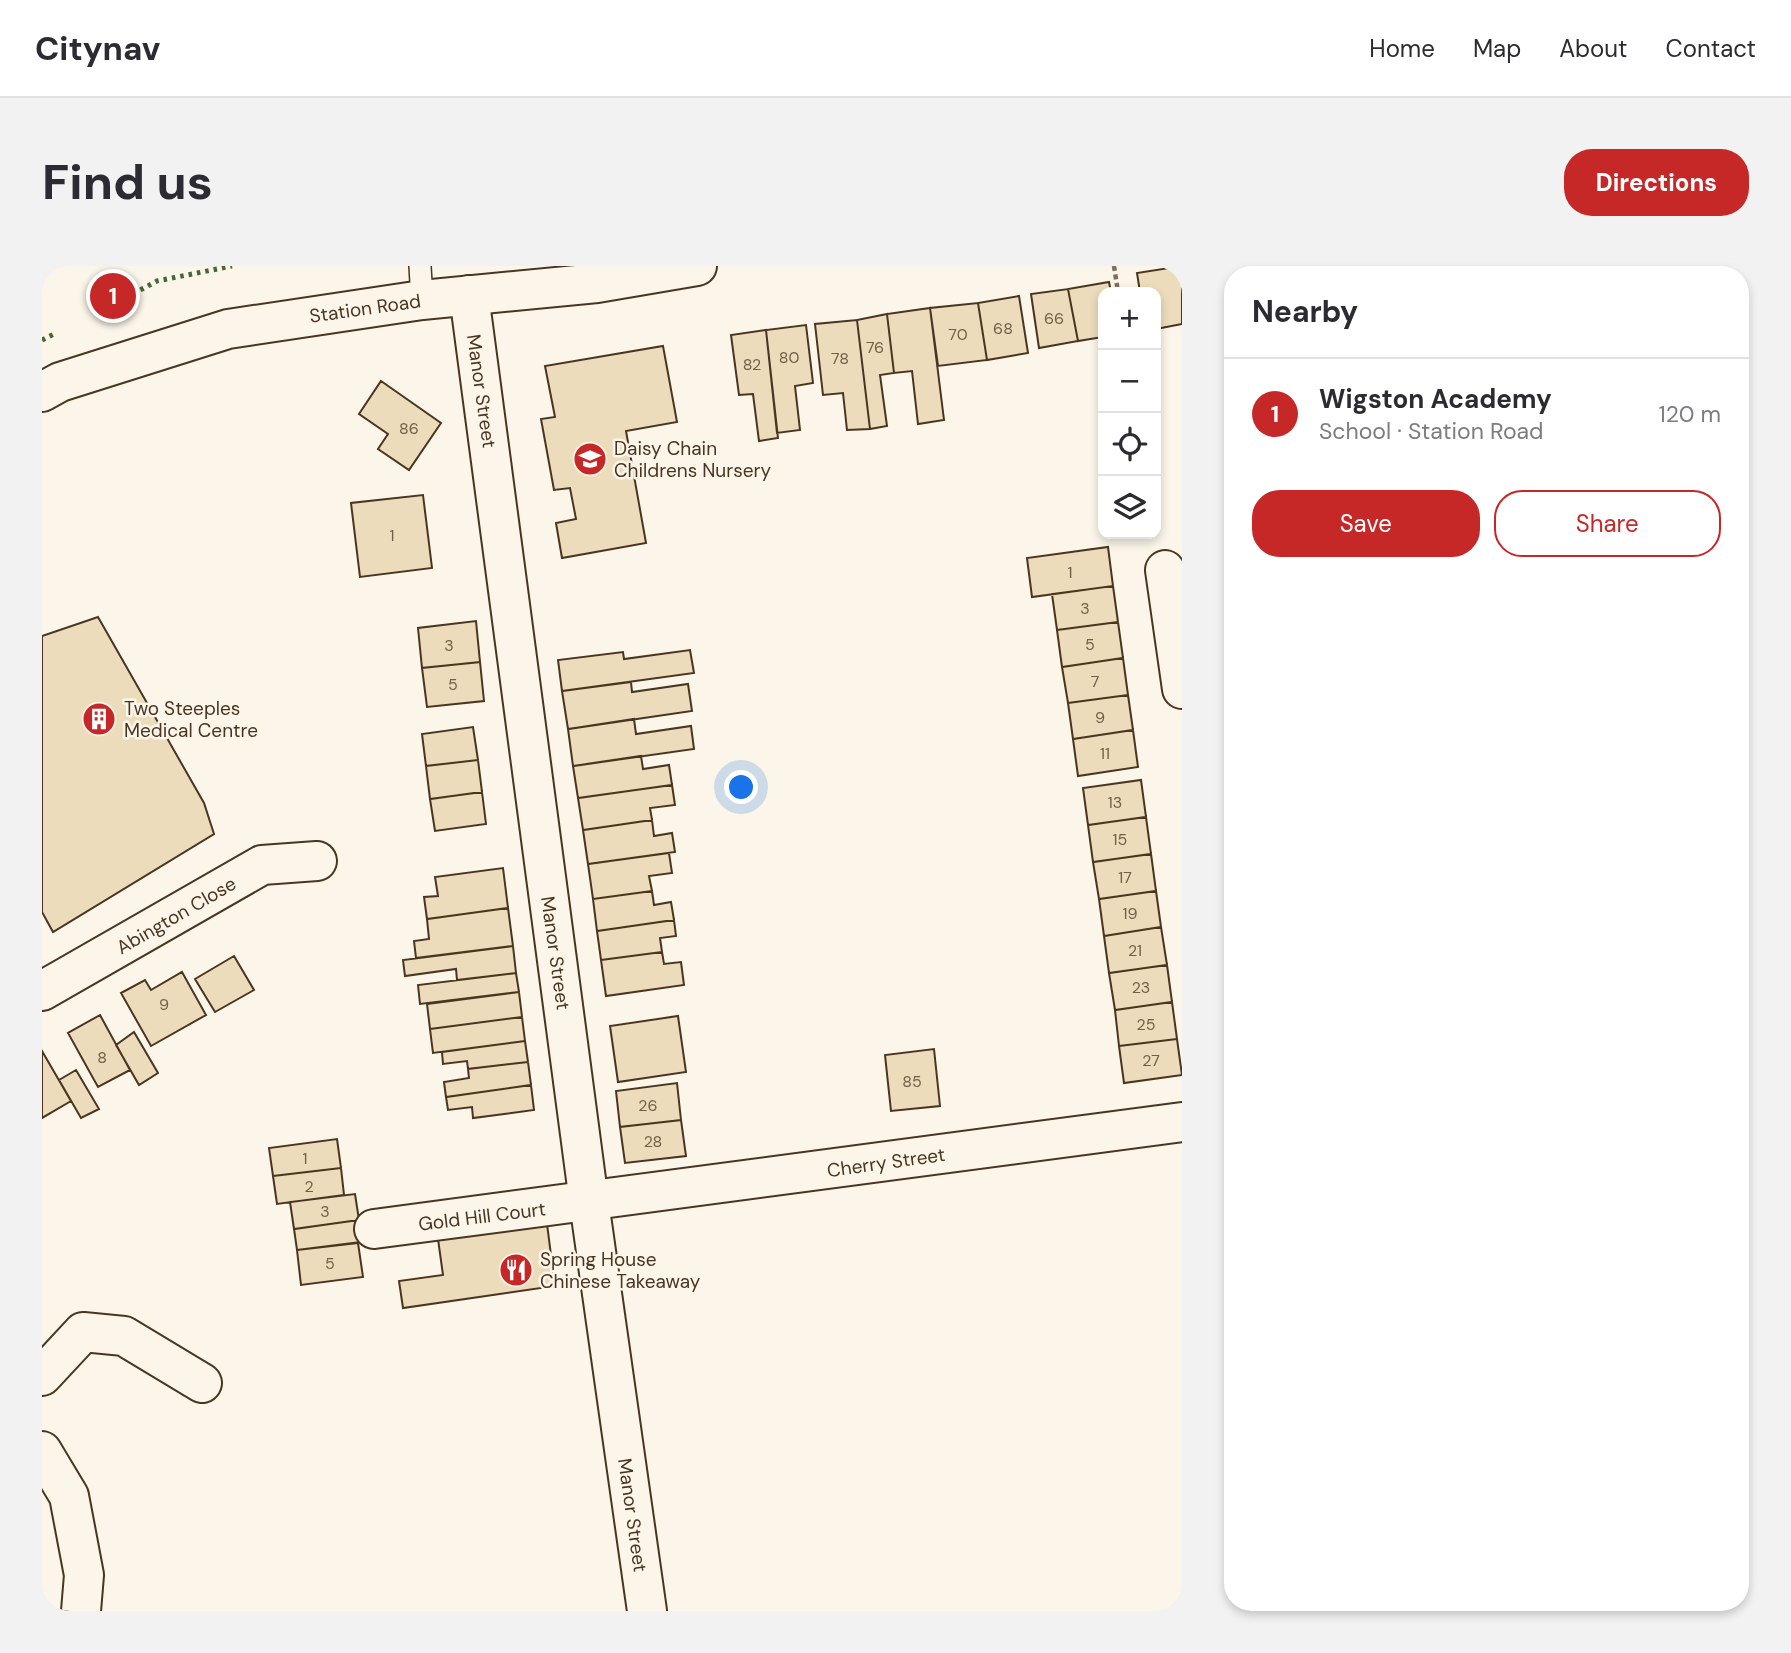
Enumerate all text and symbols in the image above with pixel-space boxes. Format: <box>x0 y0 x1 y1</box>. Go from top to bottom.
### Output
text: Citynav <box>35 27 160 70</box>
text: Home <box>1369 33 1435 64</box>
text: Map <box>1473 33 1521 64</box>
text: About <box>1559 33 1628 64</box>
text: Contact <box>1666 33 1756 64</box>
button: Directions <box>1564 149 1749 216</box>
text: Find us <box>42 150 213 214</box>
pin: 1 <box>90 270 136 322</box>
map controls <box>1098 287 1161 539</box>
button: + <box>1098 287 1161 350</box>
street label: Station Road <box>308 288 422 329</box>
text: Nearby <box>1252 292 1358 331</box>
house number: 66 <box>1044 308 1064 329</box>
house number: 68 <box>993 318 1013 339</box>
house number: 70 <box>948 324 968 345</box>
street label: Manor Street <box>461 333 502 449</box>
house number: 76 <box>866 337 884 358</box>
house number: 80 <box>779 347 799 368</box>
house number: 78 <box>831 348 849 369</box>
button: − <box>1098 350 1161 413</box>
house number: 82 <box>743 354 761 375</box>
text: Wigston Academy <box>1319 382 1552 416</box>
text: 1 <box>1271 399 1279 429</box>
text: 120 m <box>1658 399 1721 429</box>
button: locate <box>1098 413 1161 476</box>
text: School · Station Road <box>1319 416 1544 446</box>
house number: 86 <box>399 418 419 439</box>
place label: Daisy Chain Childrens Nursery <box>614 436 772 483</box>
school or university icon: Daisy Chain Childrens Nursery <box>571 440 609 478</box>
button: layers <box>1098 476 1161 539</box>
button: Save <box>1252 490 1480 557</box>
button: Share <box>1494 490 1721 557</box>
house number: 1 <box>390 525 395 546</box>
house number: 1 <box>1068 562 1073 583</box>
house number: 3 <box>1080 598 1090 619</box>
house number: 5 <box>1085 634 1095 655</box>
house number: 3 <box>444 635 454 656</box>
house number: 7 <box>1091 671 1099 692</box>
house number: 5 <box>448 674 458 695</box>
place label: Two Steeples Medical Centre <box>124 696 258 743</box>
building icon: Two Steeples Medical Centre <box>80 700 118 738</box>
house number: 9 <box>1095 707 1105 728</box>
house number: 11 <box>1100 743 1110 764</box>
your location <box>724 770 758 804</box>
house number: 13 <box>1108 792 1122 813</box>
house number: 15 <box>1113 829 1127 850</box>
house number: 17 <box>1118 867 1132 888</box>
street label: Abington Close <box>112 871 241 960</box>
street label: Manor Street <box>535 895 576 1011</box>
house number: 19 <box>1122 903 1138 924</box>
house number: 21 <box>1128 940 1142 961</box>
house number: 23 <box>1132 977 1150 998</box>
house number: 9 <box>159 994 169 1015</box>
house number: 25 <box>1137 1014 1155 1035</box>
house number: 8 <box>97 1047 107 1068</box>
house number: 27 <box>1142 1050 1160 1071</box>
house number: 85 <box>902 1071 922 1092</box>
house number: 26 <box>638 1095 658 1116</box>
house number: 28 <box>644 1131 662 1152</box>
street label: Cherry Street <box>825 1142 947 1183</box>
house number: 1 <box>303 1148 308 1169</box>
house number: 2 <box>304 1176 314 1197</box>
street label: Gold Hill Court <box>417 1196 547 1237</box>
house number: 3 <box>320 1201 330 1222</box>
place label: Spring House Chinese Takeaway <box>540 1247 701 1294</box>
restaurant icon: Spring House Chinese Takeaway <box>497 1251 535 1289</box>
house number: 5 <box>325 1253 335 1274</box>
street label: Manor Street <box>612 1457 653 1573</box>

